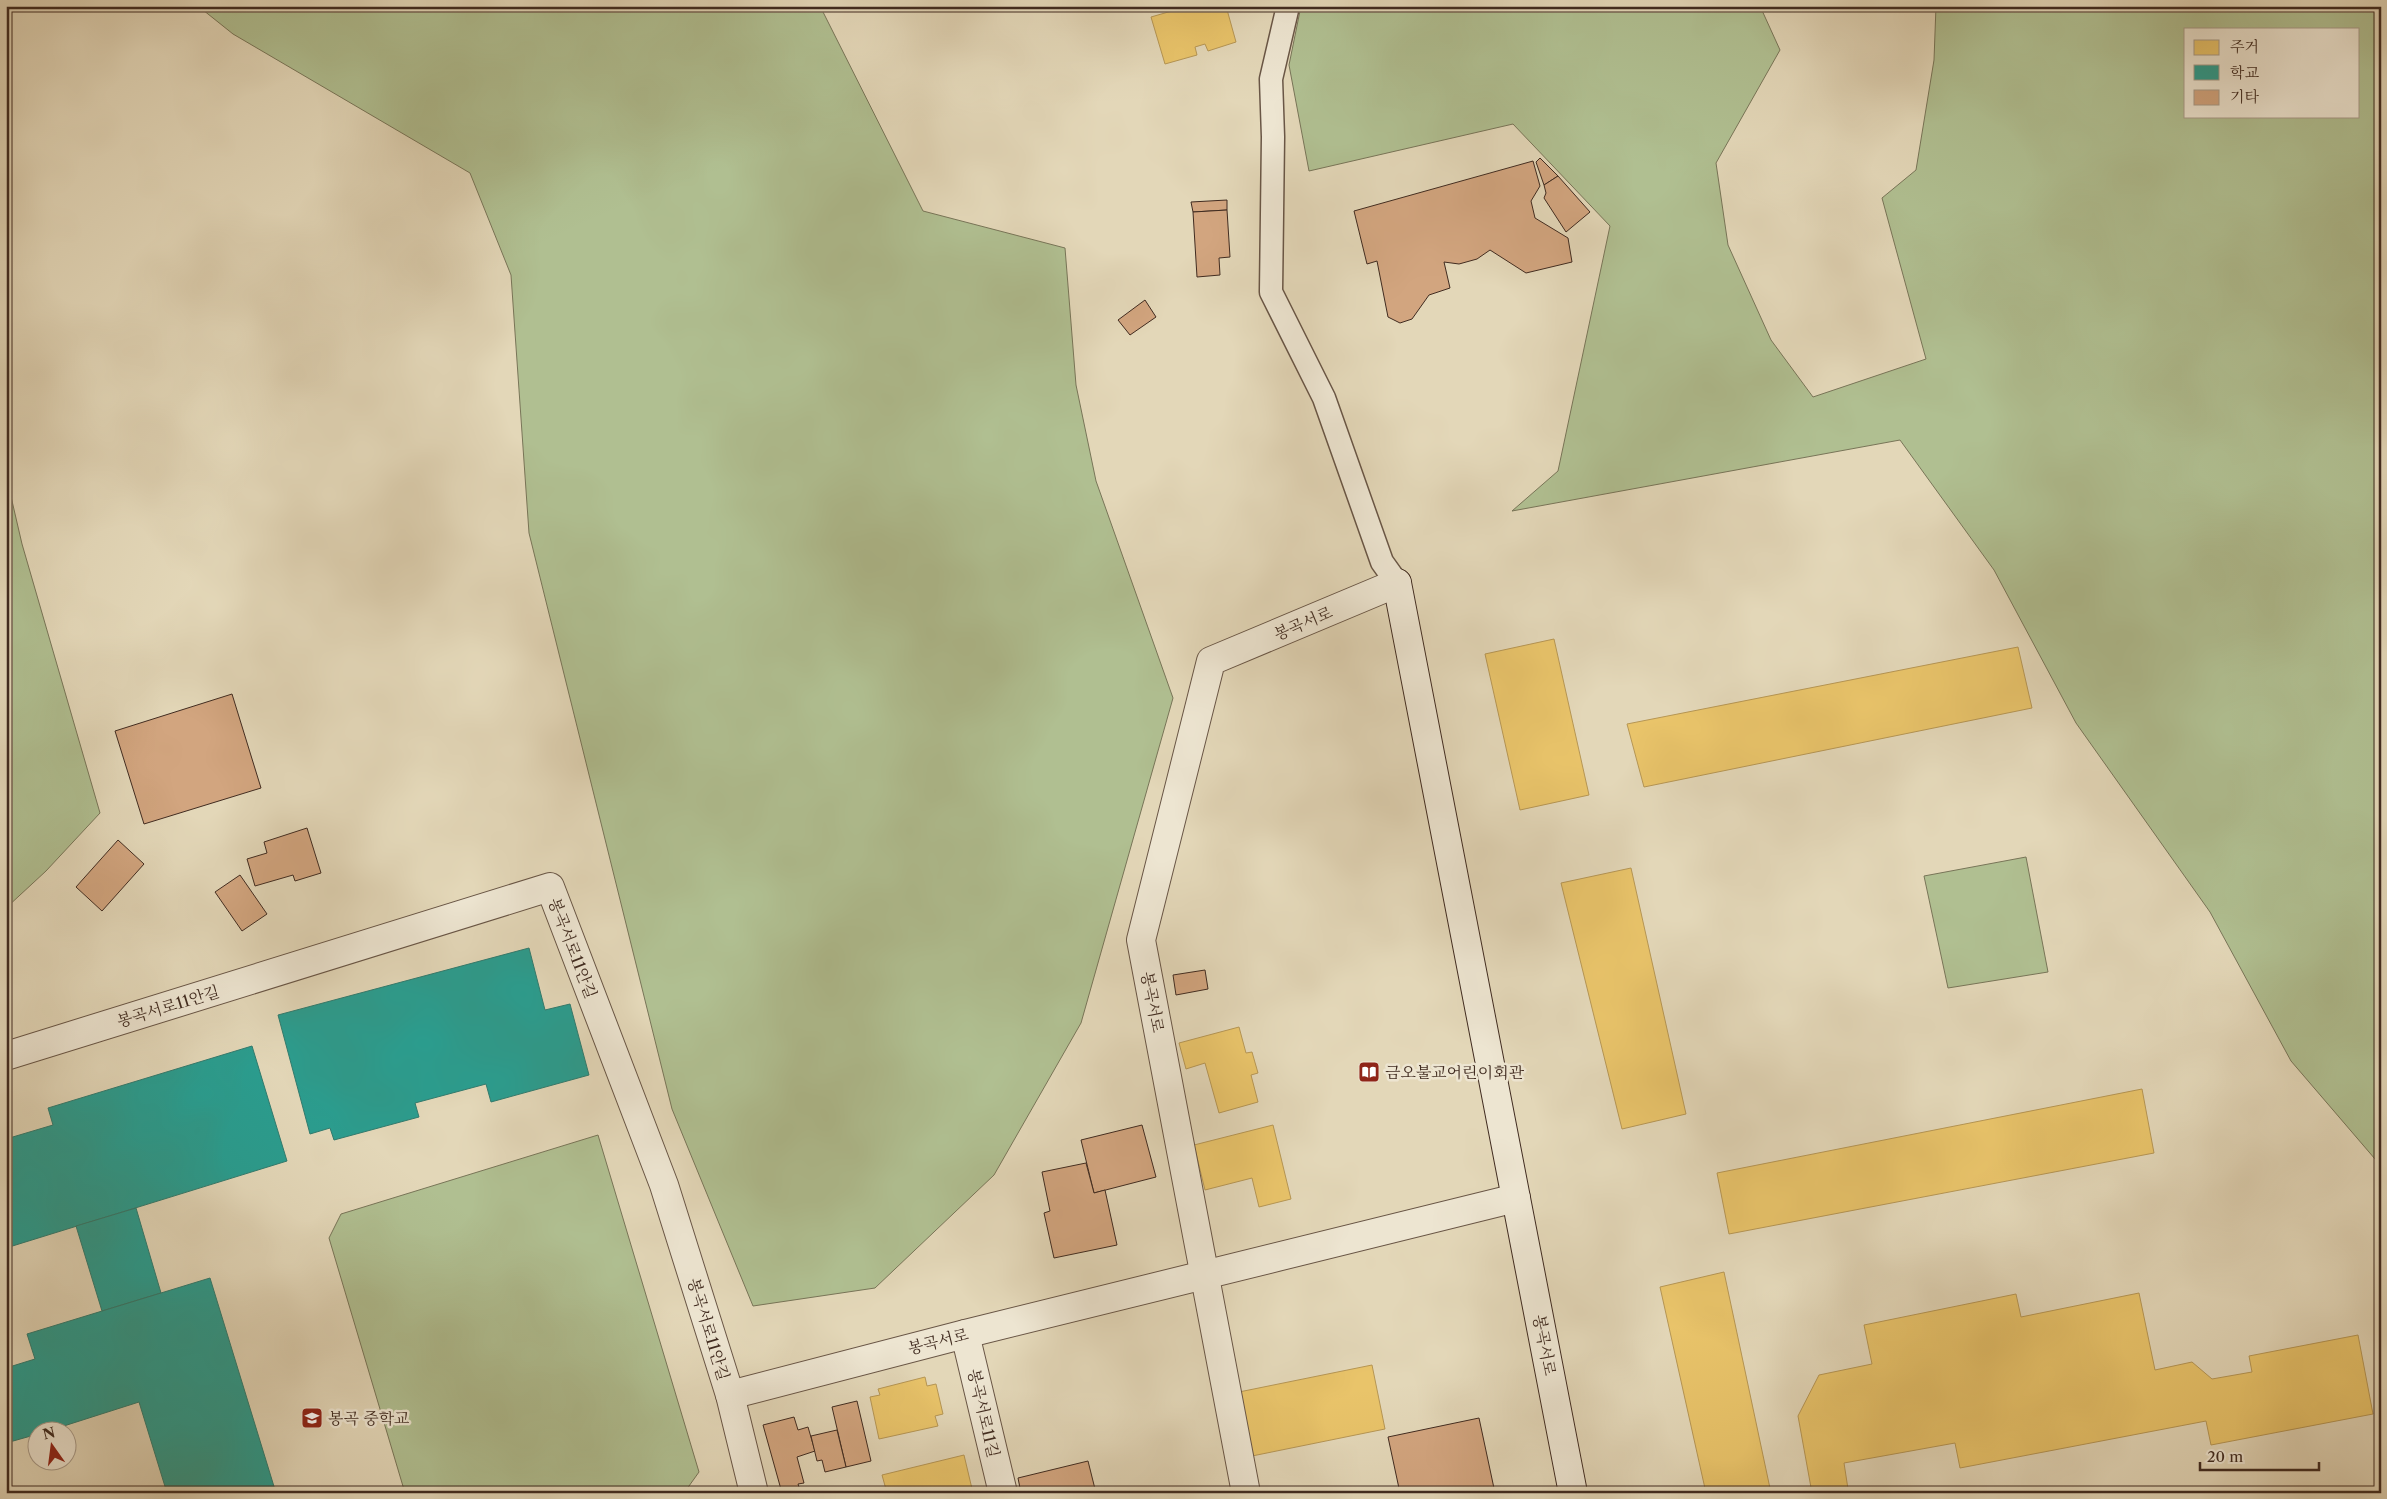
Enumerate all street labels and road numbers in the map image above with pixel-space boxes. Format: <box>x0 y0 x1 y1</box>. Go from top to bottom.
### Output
street label: 봉곡서로 <box>1271 602 1336 644</box>
street label: 봉곡서로11안길 <box>545 895 601 1001</box>
street label: 봉곡서로 <box>1137 970 1169 1035</box>
street label: 봉곡서로11안길 <box>114 981 222 1031</box>
street label: 봉곡서로11안길 <box>684 1275 734 1383</box>
street label: 봉곡서로 <box>1529 1313 1561 1378</box>
street label: 봉곡서로 <box>906 1324 971 1358</box>
street label: 봉곡서로11길 <box>964 1367 1004 1459</box>

